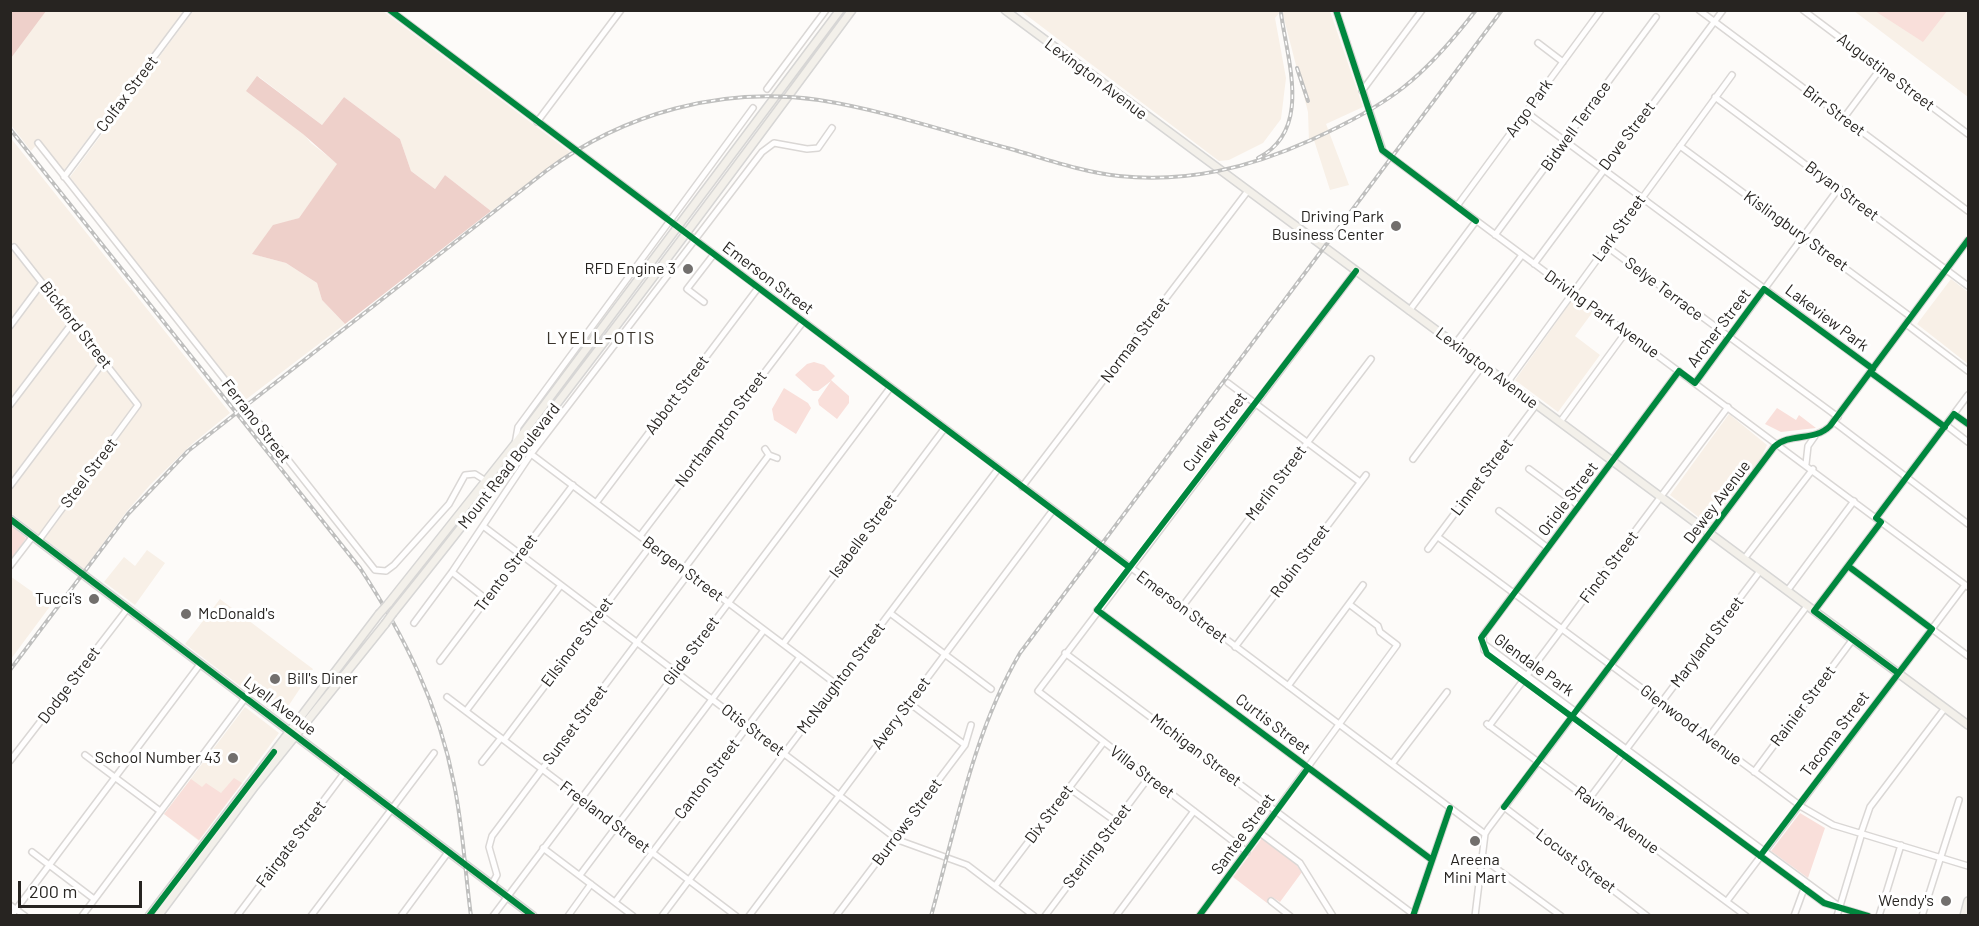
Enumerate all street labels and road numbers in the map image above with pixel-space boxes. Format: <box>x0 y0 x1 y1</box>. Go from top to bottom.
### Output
street label: Augustine Street <box>1834 29 1938 115</box>
street label: Lexington Avenue <box>1041 34 1151 124</box>
street label: Colfax Street <box>92 52 162 136</box>
street label: Argo Park <box>1501 75 1557 141</box>
street label: Bidwell Terrace <box>1537 77 1615 175</box>
street label: Birr Street <box>1799 81 1869 141</box>
street label: Dove Street <box>1595 98 1659 174</box>
street label: Bryan Street <box>1801 157 1883 225</box>
street label: Kislingbury Street <box>1740 187 1852 275</box>
street label: Lark Street <box>1588 191 1650 265</box>
street label: Emerson Street <box>719 238 817 318</box>
street label: Selye Terrace <box>1621 253 1707 325</box>
street label: Driving Park Avenue <box>1541 266 1663 362</box>
street label: Bickford Street <box>36 278 116 372</box>
street label: Lakeview Park <box>1782 280 1872 356</box>
street label: Archer Street <box>1683 285 1755 371</box>
street label: Norman Street <box>1097 293 1173 387</box>
street label: Lexington Avenue <box>1432 323 1542 413</box>
street label: Abbott Street <box>641 352 713 438</box>
street label: Northampton Street <box>671 367 771 491</box>
street label: Ferrano Street <box>217 375 295 467</box>
street label: Curlew Street <box>1179 388 1251 476</box>
street label: Mount Read Boulevard <box>454 399 564 533</box>
street label: Steel Street <box>56 434 122 512</box>
street label: Linnet Street <box>1447 435 1517 519</box>
street label: Merlin Street <box>1242 442 1310 524</box>
street label: Dewey Avenue <box>1679 457 1755 547</box>
street label: Oriole Street <box>1534 458 1602 540</box>
street label: Isabelle Street <box>825 490 901 582</box>
street label: Robin Street <box>1266 521 1334 601</box>
street label: Finch Street <box>1576 527 1642 607</box>
street label: Trento Street <box>471 530 541 616</box>
street label: Bergen Street <box>639 532 727 606</box>
street label: Emerson Street <box>1133 567 1231 647</box>
street label: Ellsinore Street <box>537 593 617 691</box>
street label: Maryland Street <box>1666 593 1748 691</box>
street label: Glide Street <box>659 613 723 689</box>
street label: McNaughton Street <box>793 619 889 737</box>
street label: Glendale Park <box>1490 630 1578 700</box>
street label: Dodge Street <box>34 643 104 727</box>
street label: Rainier Street <box>1766 662 1840 750</box>
street label: Lyell Avenue <box>240 672 320 740</box>
street label: Avery Street <box>868 673 934 753</box>
street label: Sunset Street <box>539 681 611 769</box>
street label: Glenwood Avenue <box>1637 681 1745 769</box>
street label: Tacoma Street <box>1797 687 1873 781</box>
street label: Curtis Street <box>1232 690 1314 758</box>
street label: Otis Street <box>718 700 788 760</box>
street label: Michigan Street <box>1147 710 1245 790</box>
street label: Canton Street <box>670 735 744 823</box>
street label: Villa Street <box>1106 741 1178 803</box>
street label: Burrows Street <box>868 775 946 869</box>
street label: Freeland Street <box>556 777 654 857</box>
street label: Dix Street <box>1021 781 1077 847</box>
street label: Ravine Avenue <box>1571 782 1663 858</box>
street label: Santee Street <box>1207 790 1279 878</box>
street label: Fairgate Street <box>252 797 330 891</box>
street label: Sterling Street <box>1059 800 1135 892</box>
street label: Locust Street <box>1532 825 1620 897</box>

